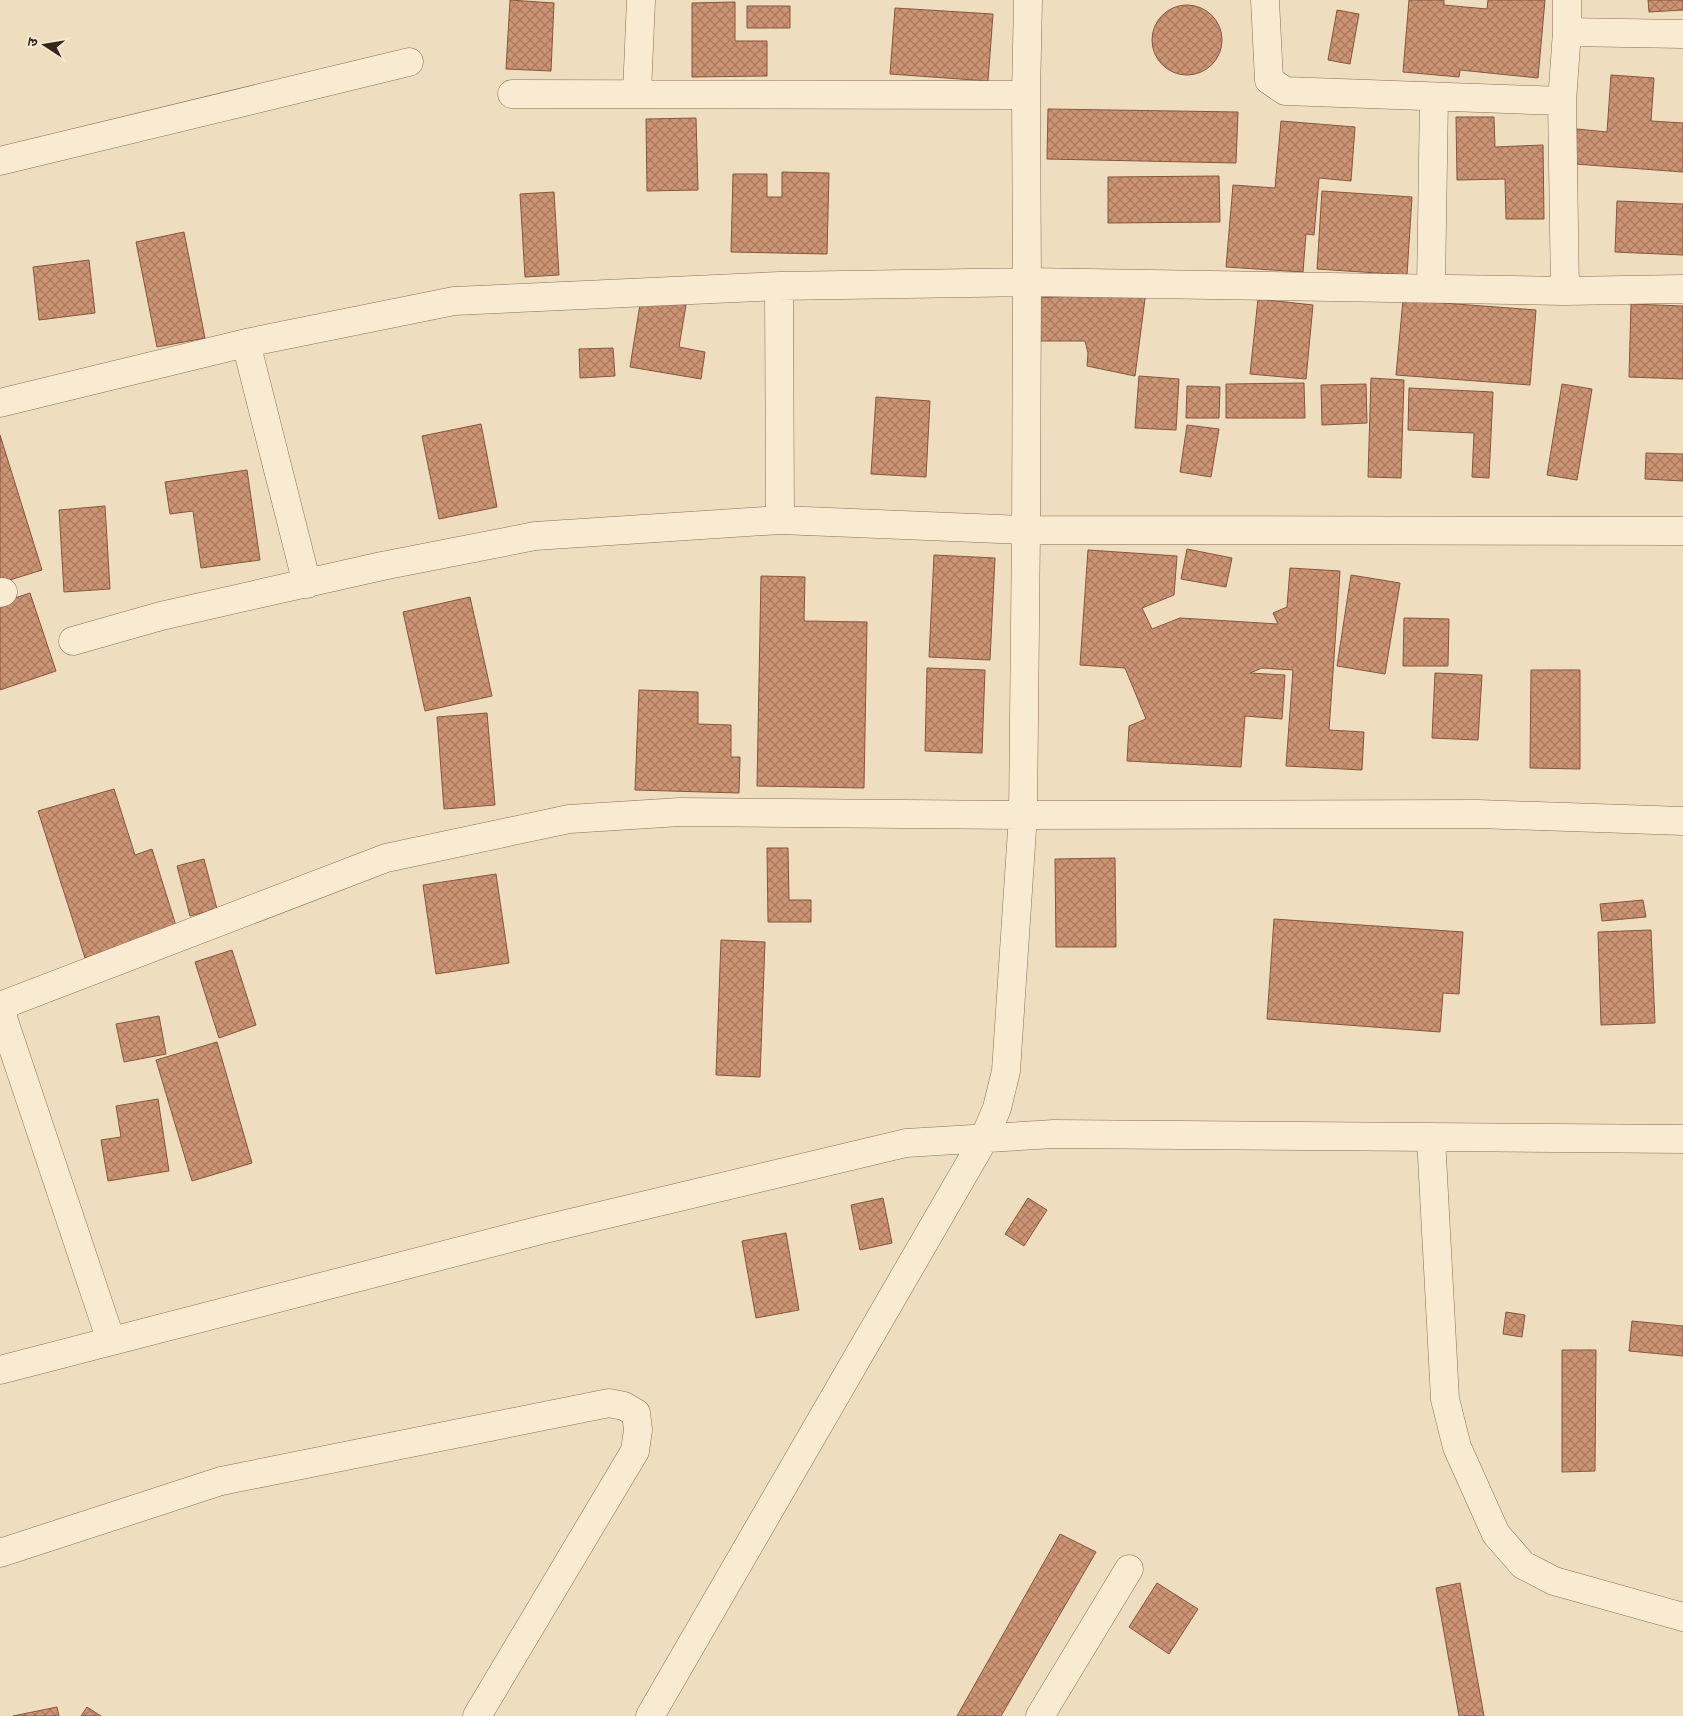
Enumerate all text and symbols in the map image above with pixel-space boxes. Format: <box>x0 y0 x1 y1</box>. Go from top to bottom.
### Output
north arrow <box>20 20 70 70</box>
text: उ <box>22 35 42 48</box>

